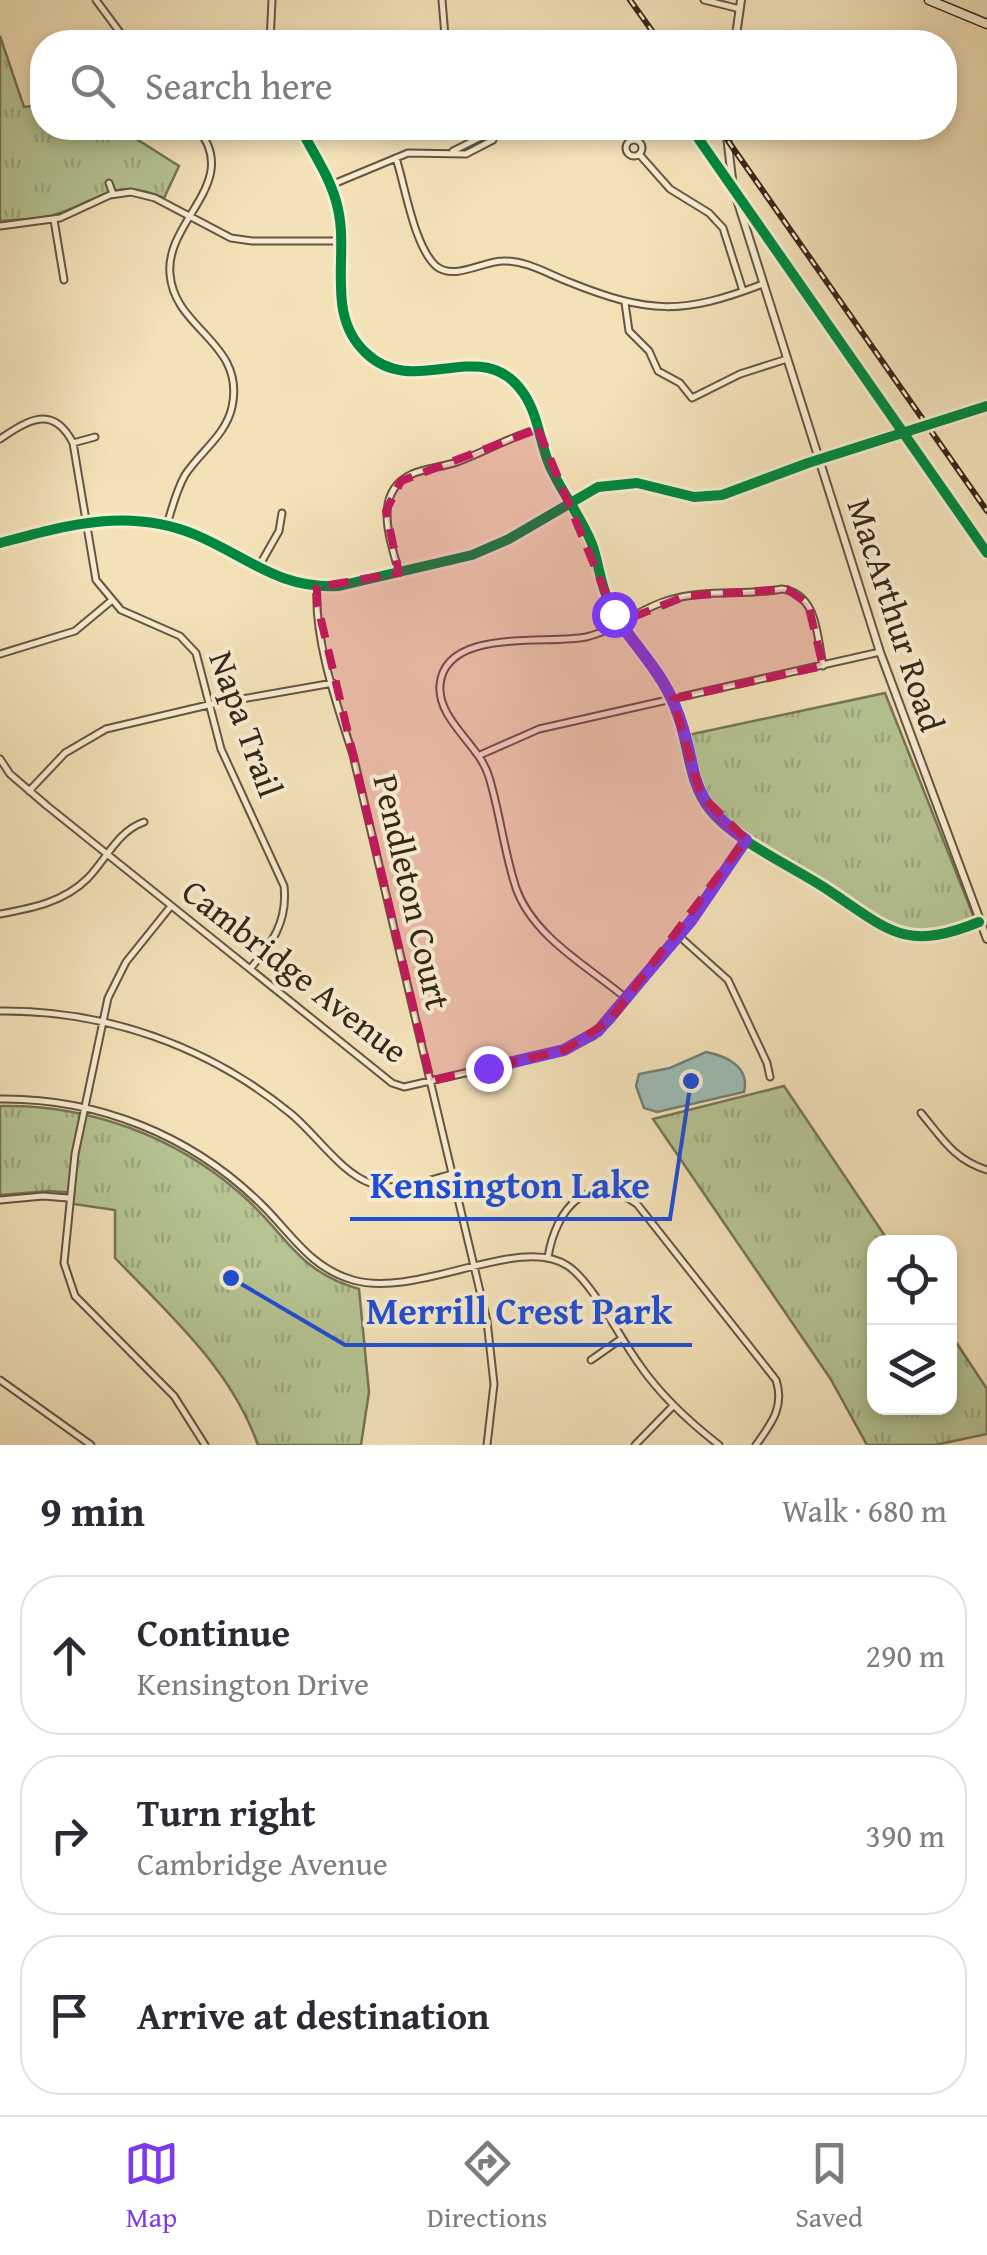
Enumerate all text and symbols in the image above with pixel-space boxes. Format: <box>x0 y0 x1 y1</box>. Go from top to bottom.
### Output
search box <box>30 30 957 140</box>
text: Search here <box>145 57 333 113</box>
icon: search <box>65 58 120 113</box>
street label: MacArthur Road <box>835 492 958 738</box>
route start <box>592 592 638 638</box>
street label: Napa Trail <box>196 643 297 804</box>
street label: Pendleton Court <box>361 769 464 1015</box>
street label: Cambridge Avenue <box>172 866 419 1075</box>
route end <box>466 1046 512 1092</box>
callout: Kensington Lake <box>350 1151 670 1219</box>
text: Kensington Lake <box>370 1156 650 1212</box>
map controls <box>867 1235 957 1415</box>
button: locate <box>867 1235 957 1325</box>
callout: Merrill Crest Park <box>345 1277 692 1345</box>
text: Merrill Crest Park <box>366 1282 673 1338</box>
button: layers <box>867 1325 957 1415</box>
text: 9 min <box>40 1480 145 1541</box>
text: Walk · 680 m <box>782 1487 947 1534</box>
text: Continue <box>137 1604 290 1660</box>
icon: ahead <box>42 1628 97 1683</box>
text: 290 m <box>866 1632 945 1679</box>
text: Kensington Drive <box>137 1660 369 1707</box>
text: Turn right <box>137 1784 316 1840</box>
icon: right <box>42 1808 97 1863</box>
text: 390 m <box>866 1812 945 1859</box>
text: Cambridge Avenue <box>137 1840 388 1887</box>
text: Arrive at destination <box>137 1987 490 2043</box>
icon: arrive <box>42 1988 97 2043</box>
tab: Map <box>124 2136 179 2237</box>
tab: Directions <box>427 2136 547 2237</box>
tab: Saved <box>795 2136 863 2237</box>

